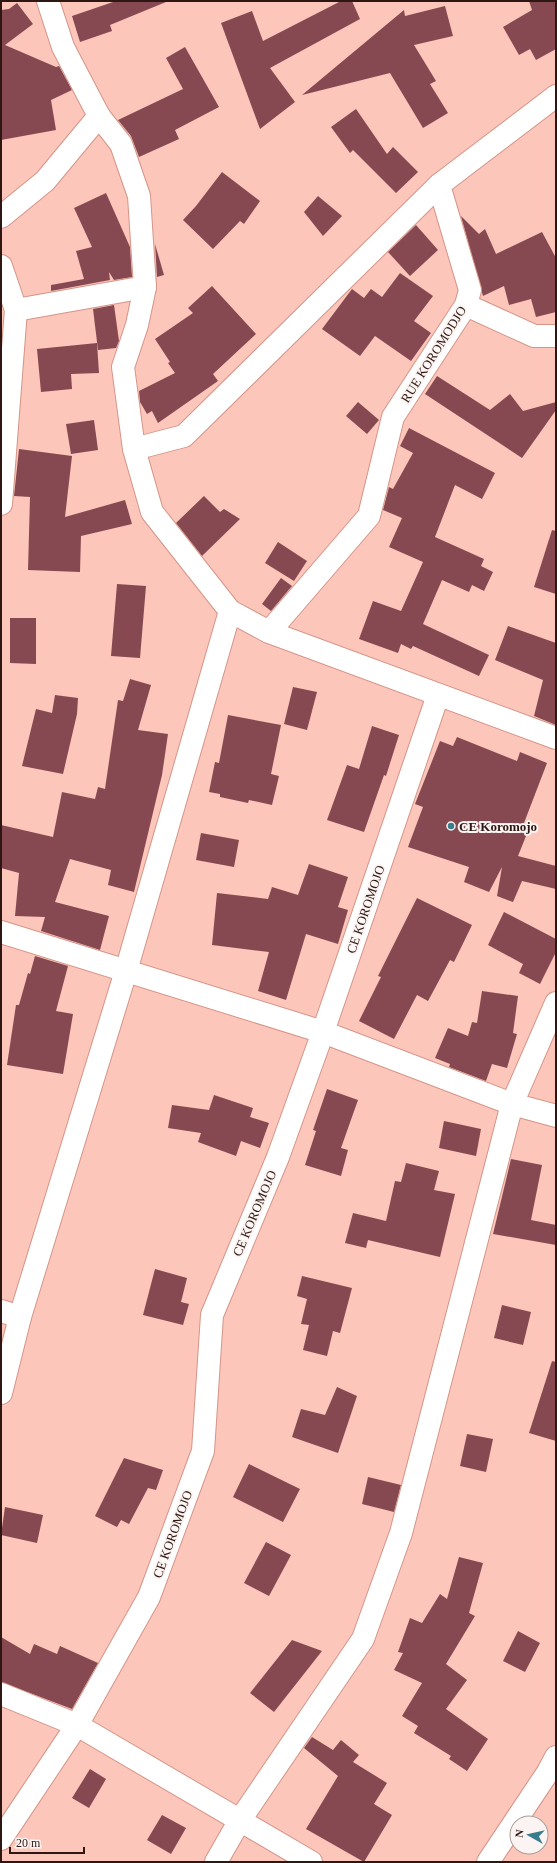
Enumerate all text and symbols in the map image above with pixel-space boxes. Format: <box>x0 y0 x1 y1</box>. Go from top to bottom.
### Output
street label: RUE KOROMODJO <box>398 303 469 405</box>
place label: CE Koromojo <box>459 819 537 834</box>
marker: CE Koromojo <box>446 821 456 831</box>
street label: CE KOROMOJO <box>343 863 388 955</box>
street label: CE KOROMOJO <box>230 1168 279 1259</box>
street label: CE KOROMOJO <box>150 1488 195 1580</box>
north arrow <box>509 1815 549 1855</box>
scale bar <box>10 1829 84 1855</box>
text: N <box>513 1829 526 1838</box>
text: 20 m <box>16 1836 41 1850</box>

